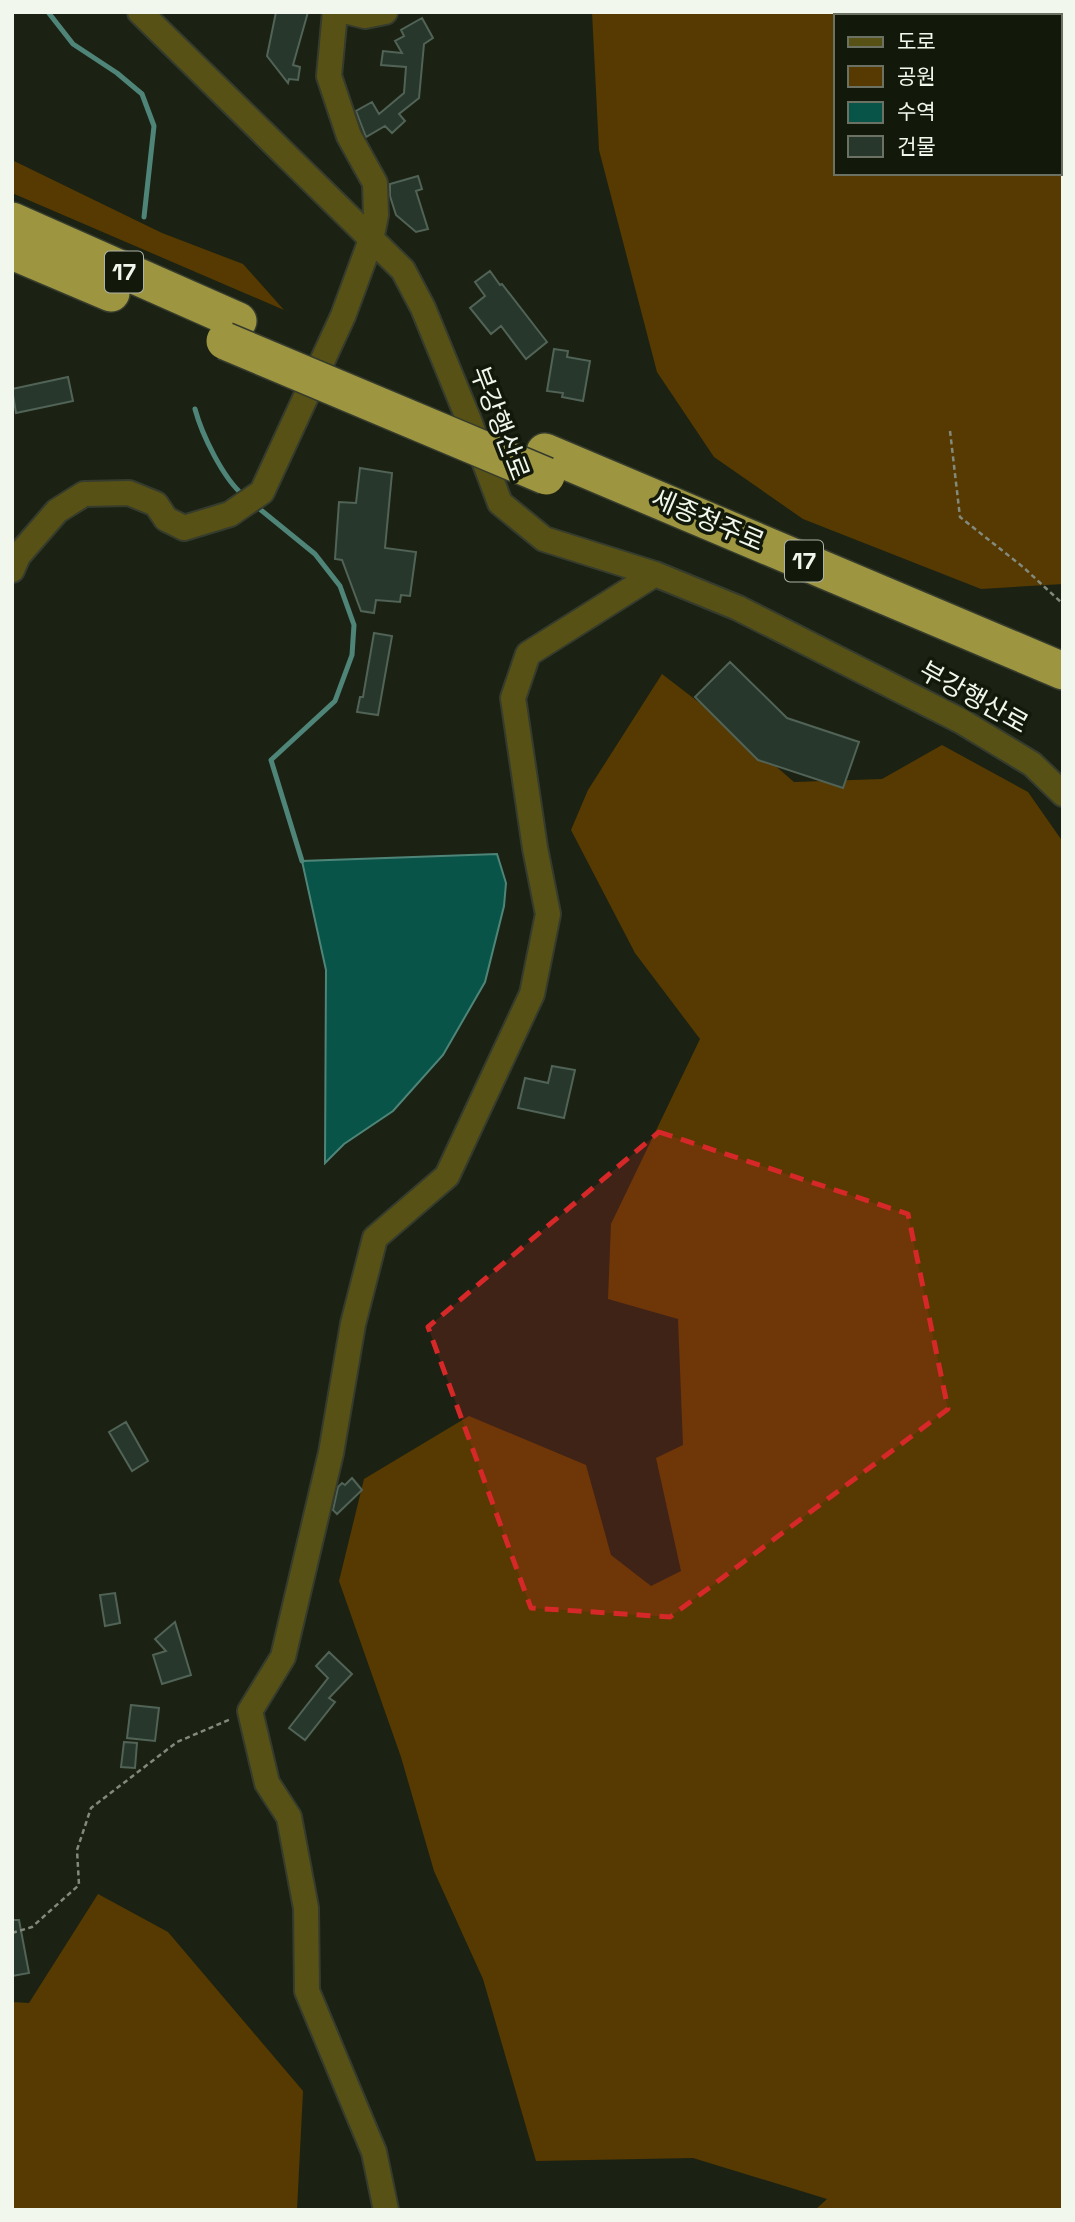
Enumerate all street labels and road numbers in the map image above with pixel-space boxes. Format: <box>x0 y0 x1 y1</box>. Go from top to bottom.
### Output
road number: 17 <box>105 251 143 292</box>
street label: 부강행산로 <box>463 361 537 485</box>
street label: 세종청주로 <box>646 481 770 559</box>
road number: 17 <box>785 540 823 582</box>
street label: 부강행산로 <box>913 653 1035 741</box>

